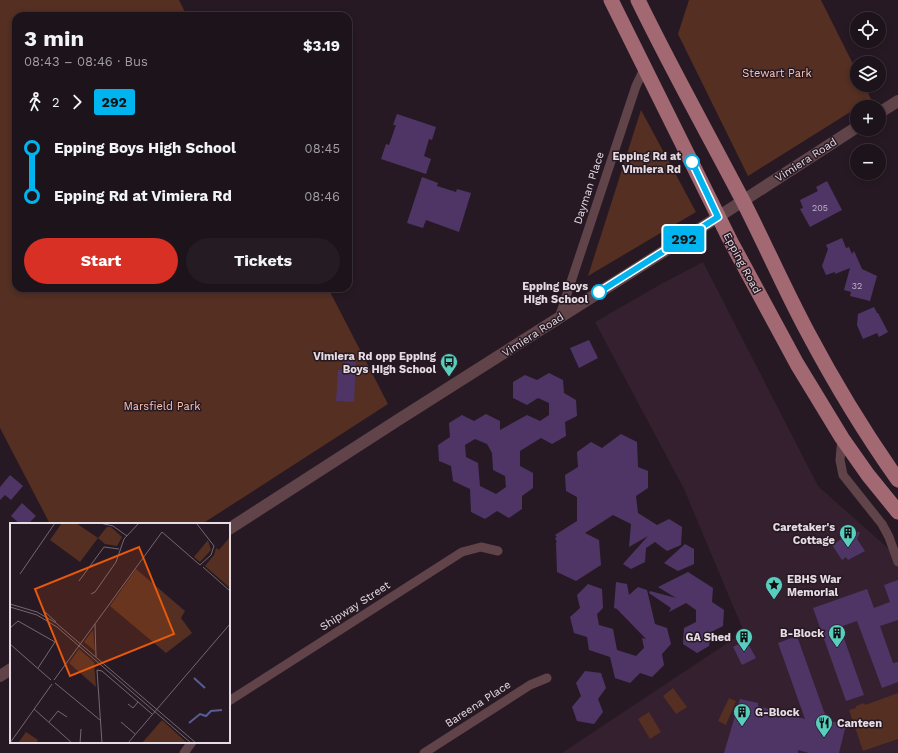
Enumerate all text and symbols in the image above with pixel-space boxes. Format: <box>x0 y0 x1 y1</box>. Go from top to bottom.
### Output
map controls <box>850 12 886 180</box>
button: locate <box>850 12 886 48</box>
text: 3 min <box>24 26 84 51</box>
text: $3.19 <box>303 37 340 55</box>
text: 08:43 – 08:46 · Bus <box>24 54 148 69</box>
button: layers <box>850 56 886 92</box>
park label: Stewart Park <box>742 67 812 80</box>
icon: walk <box>24 91 46 113</box>
icon: forward <box>66 91 88 113</box>
text: 292 <box>102 94 127 110</box>
text: 2 <box>52 95 60 110</box>
button: + <box>850 100 886 136</box>
street label: Vimiera Road <box>773 135 839 185</box>
text: Epping Boys High School <box>54 139 236 157</box>
text: 08:45 <box>305 141 340 156</box>
button: − <box>850 144 886 180</box>
street label: Dayman Place <box>571 150 607 226</box>
place label: Epping Rd at Vimiera Rd <box>612 150 681 176</box>
marker: Epping Rd at Vimiera Rd <box>684 154 700 170</box>
text: Epping Rd at Vimiera Rd <box>54 187 232 205</box>
text: 08:46 <box>304 189 340 204</box>
house number: 205 <box>812 203 828 213</box>
line badge: 292 <box>661 226 707 252</box>
street label: Epping Road <box>721 230 763 296</box>
text: 292 <box>671 231 697 247</box>
button: Start <box>24 238 178 284</box>
button: Tickets <box>186 238 340 284</box>
place label: Epping Boys High School <box>522 280 588 306</box>
house number: 32 <box>852 281 862 291</box>
marker: Epping Boys High School <box>591 284 607 300</box>
street label: Vimiera Road <box>500 310 566 360</box>
place label: Vimiera Rd opp Epping Boys High School <box>313 350 437 376</box>
bus stop icon: Vimiera Rd opp Epping Boys High School <box>439 352 459 377</box>
park label: Marsfield Park <box>124 400 200 413</box>
place label: Caretaker's Cottage <box>773 521 835 547</box>
inset map <box>10 523 230 743</box>
building icon: Caretaker's Cottage <box>838 523 858 548</box>
place label: EBHS War Memorial <box>787 573 842 599</box>
place icon: EBHS War Memorial <box>764 575 784 600</box>
street label: Shipway Street <box>318 578 393 633</box>
building icon: B-Block <box>827 623 847 648</box>
building icon: GA Shed <box>734 627 754 652</box>
place label: B-Block <box>780 627 824 640</box>
place label: GA Shed <box>686 631 731 644</box>
street label: Bareena Place <box>443 678 513 730</box>
building icon: G-Block <box>732 702 752 727</box>
place label: G-Block <box>755 706 800 719</box>
restaurant icon: Canteen <box>814 713 834 738</box>
place label: Canteen <box>837 717 882 730</box>

